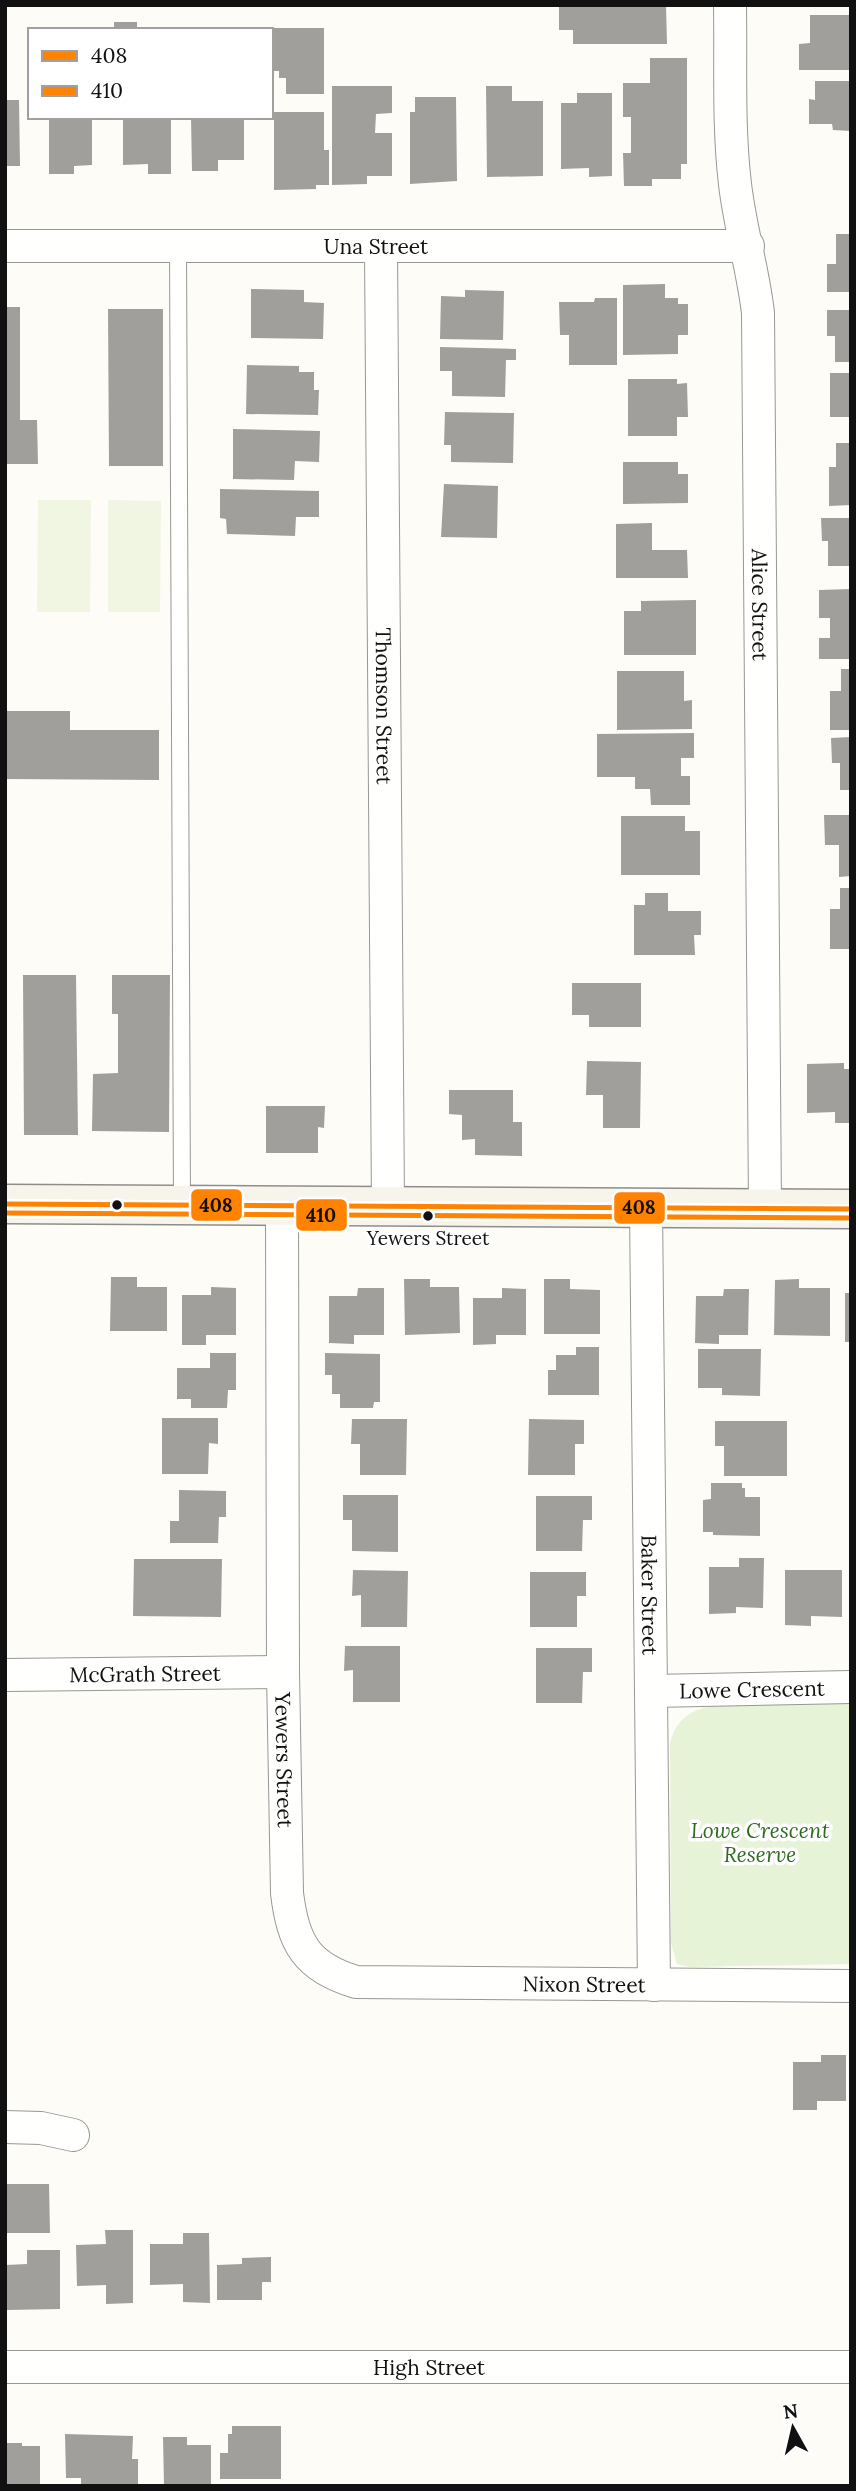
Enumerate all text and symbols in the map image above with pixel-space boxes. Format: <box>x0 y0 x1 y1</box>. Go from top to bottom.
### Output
legend <box>28 28 273 119</box>
text: 408 <box>91 42 127 69</box>
text: 410 <box>91 77 123 104</box>
street label: Una Street <box>324 233 429 260</box>
street label: Alice Street <box>746 547 774 662</box>
street label: Thomson Street <box>370 627 398 785</box>
line badge: 408 <box>190 1188 243 1222</box>
line badge: 408 <box>613 1191 666 1225</box>
text: 408 <box>199 1193 233 1217</box>
text: 408 <box>622 1195 656 1219</box>
unlabelled marker <box>110 1198 124 1212</box>
line badge: 410 <box>295 1198 348 1232</box>
text: 410 <box>306 1203 336 1227</box>
marker: Yewers Street <box>421 1209 435 1223</box>
place label: Yewers Street <box>366 1226 490 1250</box>
street label: Baker Street <box>636 1535 664 1656</box>
street label: McGrath Street <box>69 1659 222 1688</box>
street label: Lowe Crescent <box>679 1674 826 1704</box>
street label: Yewers Street <box>270 1691 299 1829</box>
park label: Lowe Crescent Reserve <box>691 1817 830 1868</box>
street label: Nixon Street <box>522 1970 647 1998</box>
street label: High Street <box>373 2354 486 2381</box>
north arrow <box>758 2393 828 2463</box>
text: N <box>782 2398 800 2424</box>

